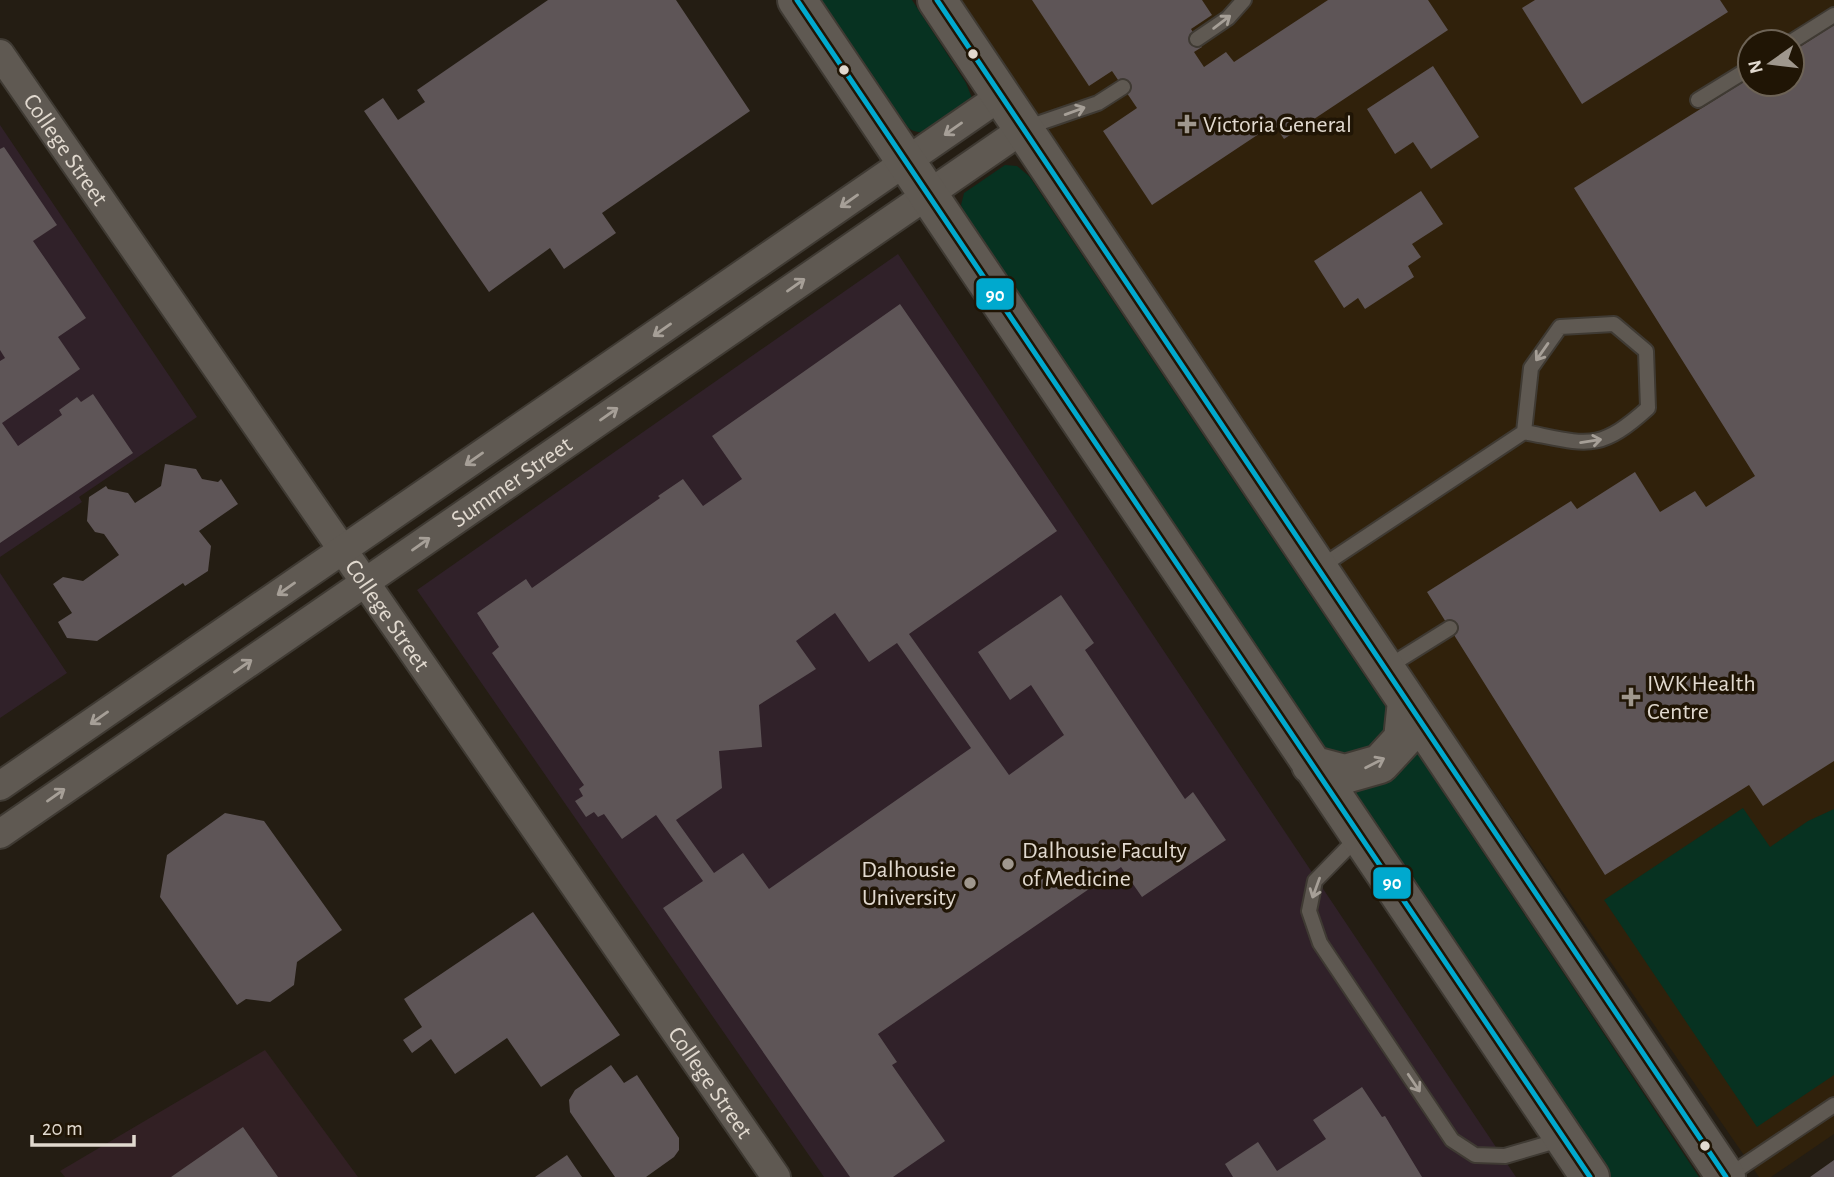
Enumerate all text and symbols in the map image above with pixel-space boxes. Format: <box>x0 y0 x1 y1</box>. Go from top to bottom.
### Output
one-way arrow <box>1212 14 1231 29</box>
north arrow <box>1736 28 1806 98</box>
unlabelled marker <box>966 47 980 61</box>
text: N <box>1745 58 1767 75</box>
unlabelled marker <box>837 63 851 77</box>
street label: College Street <box>18 90 112 210</box>
one-way arrow <box>1063 104 1085 116</box>
place label: Victoria General <box>1203 113 1352 137</box>
marker: Victoria General <box>1177 114 1197 134</box>
one-way arrow <box>944 122 963 136</box>
one-way arrow <box>840 194 859 208</box>
line badge: 90 <box>975 277 1015 311</box>
one-way arrow <box>786 278 805 292</box>
text: 90 <box>985 286 1005 305</box>
one-way arrow <box>653 323 672 337</box>
one-way arrow <box>1535 342 1549 361</box>
one-way arrow <box>598 407 618 421</box>
street label: Summer Street <box>447 432 577 532</box>
one-way arrow <box>1579 434 1602 447</box>
one-way arrow <box>465 452 484 466</box>
one-way arrow <box>411 537 430 551</box>
street label: College Street <box>340 555 434 676</box>
one-way arrow <box>277 582 296 596</box>
one-way arrow <box>233 659 253 673</box>
place label: IWK Health Centre <box>1647 672 1756 724</box>
marker: IWK Health Centre <box>1621 687 1641 707</box>
one-way arrow <box>90 711 109 725</box>
one-way arrow <box>1365 756 1385 770</box>
one-way arrow <box>46 788 65 802</box>
place label: Dalhousie Faculty of Medicine <box>1022 839 1187 891</box>
marker: Dalhousie Faculty of Medicine <box>1000 856 1016 872</box>
place label: Dalhousie University <box>861 858 956 910</box>
line badge: 90 <box>1372 866 1412 900</box>
text: 90 <box>1382 874 1402 893</box>
marker: Dalhousie University <box>962 875 978 891</box>
one-way arrow <box>1309 876 1321 898</box>
street label: College Street <box>663 1023 757 1143</box>
one-way arrow <box>1407 1073 1421 1092</box>
scale bar <box>32 1104 133 1148</box>
text: 20 m <box>42 1118 83 1139</box>
unlabelled marker <box>1698 1139 1712 1153</box>

